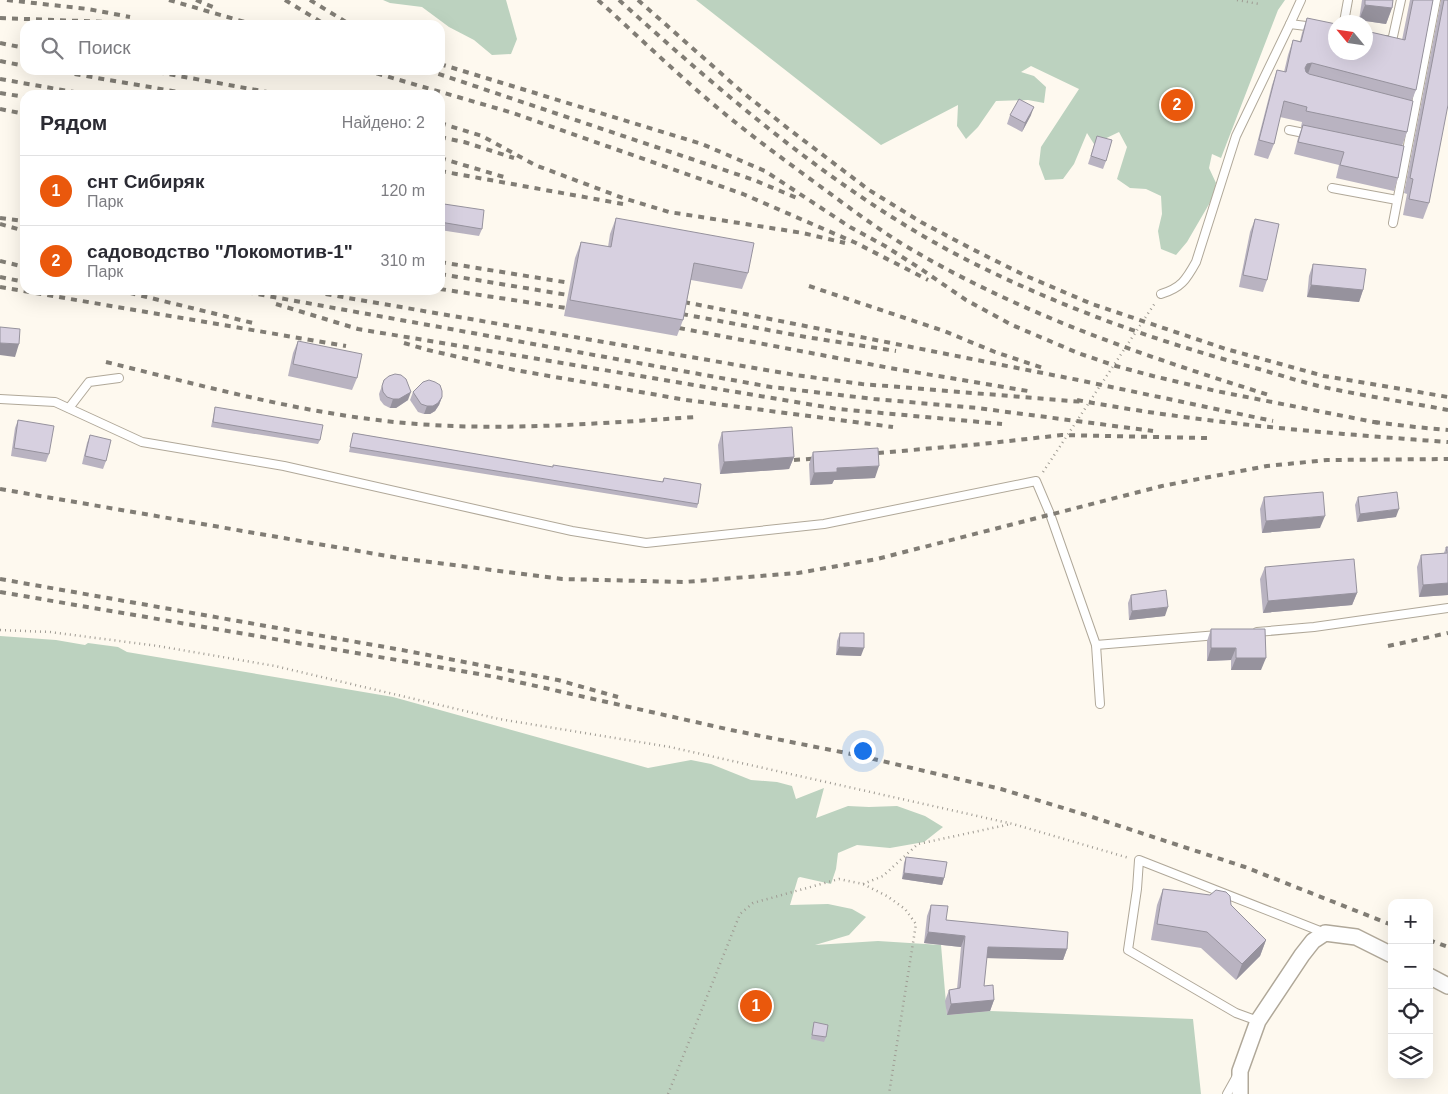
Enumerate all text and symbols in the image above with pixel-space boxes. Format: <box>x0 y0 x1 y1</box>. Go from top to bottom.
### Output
north arrow <box>1328 15 1373 60</box>
search box <box>20 20 445 75</box>
icon: search <box>38 34 66 62</box>
text: Поиск <box>78 37 131 58</box>
pin: 2 <box>1161 86 1193 124</box>
text: Рядом <box>40 111 107 134</box>
text: Найдено: 2 <box>342 114 425 131</box>
text: снт Сибиряк <box>87 171 204 192</box>
text: 1 <box>52 182 60 199</box>
text: 120 m <box>381 182 425 199</box>
text: Парк <box>87 193 123 210</box>
text: садоводство "Локомотив-1" <box>87 241 353 262</box>
text: 2 <box>52 252 60 269</box>
text: 310 m <box>381 252 425 269</box>
text: Парк <box>87 263 123 280</box>
your location <box>850 738 876 764</box>
map controls <box>1388 899 1433 1079</box>
button: + <box>1388 899 1433 944</box>
button: − <box>1388 944 1433 989</box>
pin: 1 <box>740 987 772 1025</box>
button: locate <box>1388 989 1433 1034</box>
button: layers <box>1388 1034 1433 1079</box>

